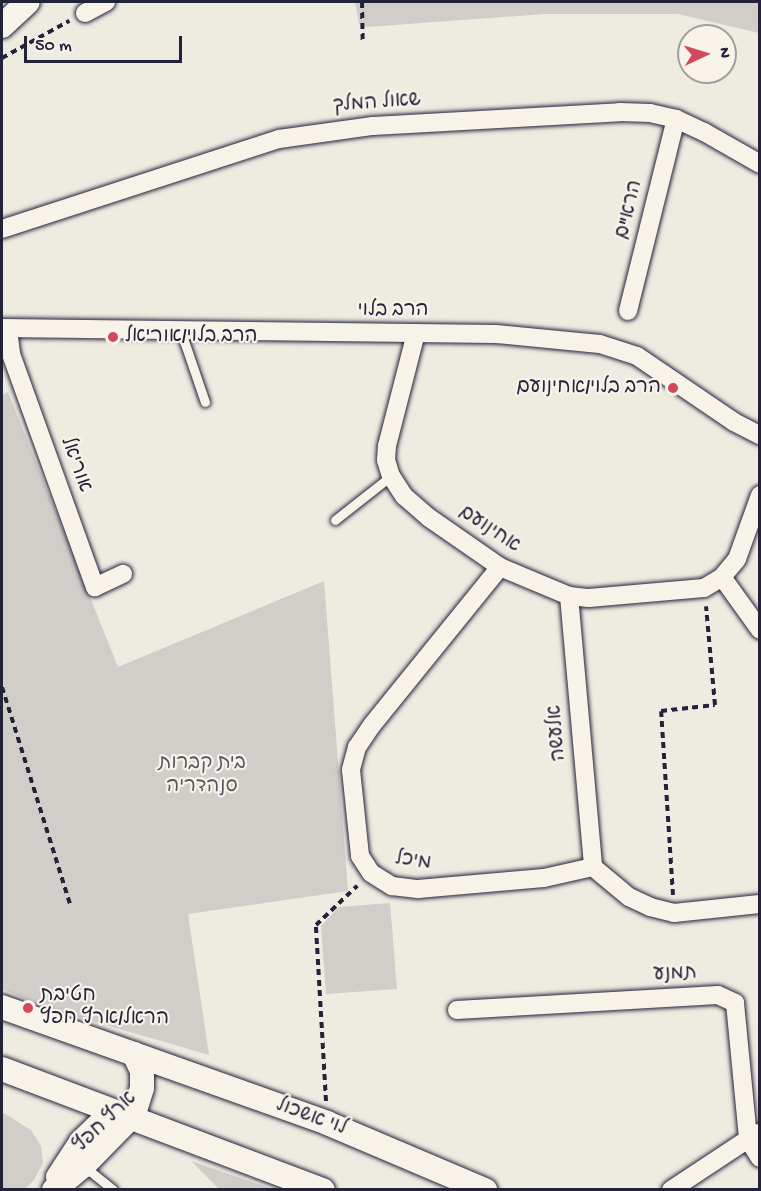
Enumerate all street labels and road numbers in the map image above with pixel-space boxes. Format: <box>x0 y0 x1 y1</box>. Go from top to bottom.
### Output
street label: שאול המלך <box>332 89 422 119</box>
street label: הרא"ם <box>611 178 649 242</box>
street label: הרב בלוי <box>357 299 429 323</box>
street label: אוריאל <box>54 434 96 496</box>
street label: אחינועם <box>454 501 524 559</box>
street label: אלעשה <box>544 704 572 762</box>
street label: מיכל <box>393 848 433 876</box>
street label: תמנע <box>653 962 697 988</box>
street label: ארץ חפץ <box>70 1087 142 1159</box>
street label: לוי אשכול <box>272 1094 350 1142</box>

